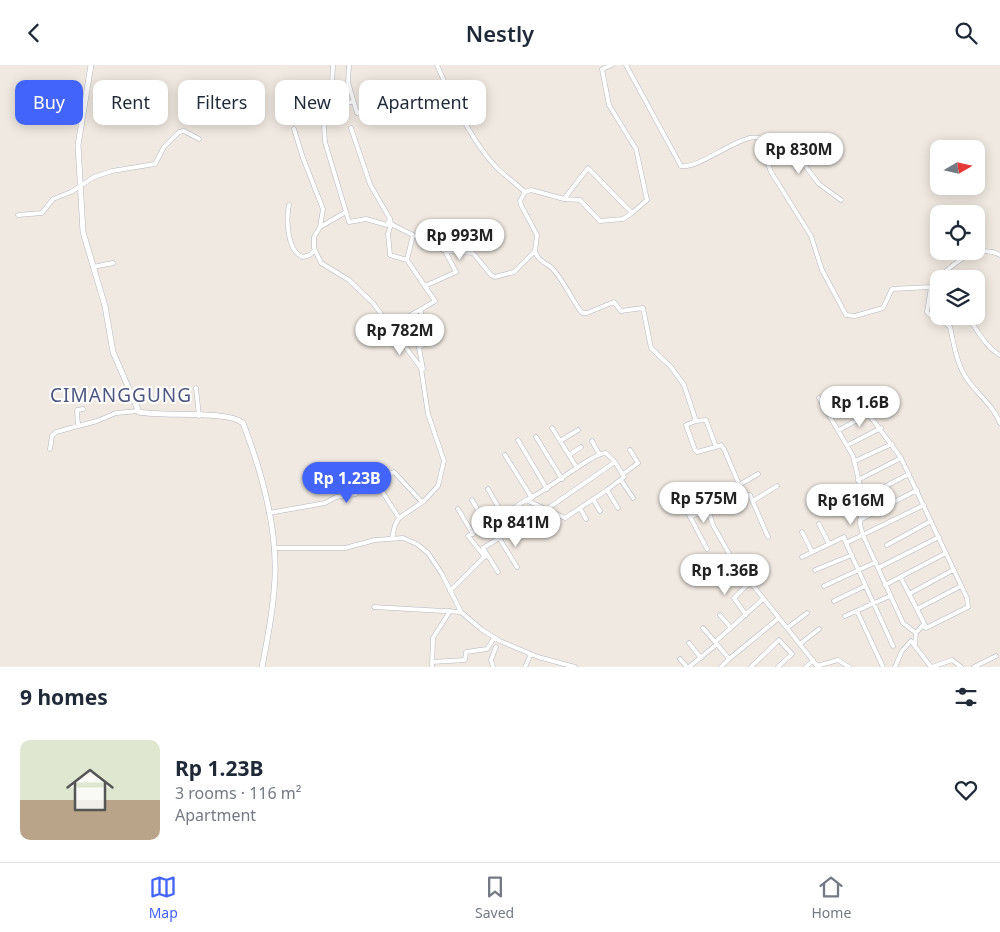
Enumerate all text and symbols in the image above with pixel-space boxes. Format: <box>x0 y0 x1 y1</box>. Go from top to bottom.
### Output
text: Nestly <box>466 18 534 48</box>
icon: back <box>20 19 48 47</box>
icon: search <box>952 19 980 47</box>
chip: Buy <box>15 80 83 125</box>
chip: Rent <box>93 80 168 125</box>
chip: Filters <box>178 80 265 125</box>
chip: New <box>275 80 349 125</box>
chip: Apartment <box>359 80 486 125</box>
pin: Rp 830M <box>753 133 845 175</box>
text: Rp 830M <box>765 138 833 160</box>
north arrow <box>930 140 985 195</box>
map controls <box>930 140 985 325</box>
button: locate <box>930 205 985 260</box>
pin: Rp 993M <box>414 219 506 261</box>
text: Rp 993M <box>426 224 494 246</box>
button: layers <box>930 270 985 325</box>
pin: Rp 782M <box>354 313 446 356</box>
text: Rp 782M <box>366 319 434 341</box>
district label: CIMANGGUNG <box>50 382 192 408</box>
pin: Rp 1.6B <box>814 385 906 428</box>
text: Rp 1.6B <box>831 391 889 413</box>
pin: Rp 1.23B <box>295 461 399 504</box>
text: Rp 1.23B <box>313 467 381 489</box>
pin: Rp 575M <box>658 481 750 524</box>
pin: Rp 616M <box>805 483 897 526</box>
text: Rp 575M <box>670 487 738 509</box>
text: Rp 616M <box>817 489 885 511</box>
pin: Rp 841M <box>470 505 562 548</box>
text: Rp 841M <box>482 511 550 533</box>
pin: Rp 1.36B <box>673 553 777 596</box>
text: Rp 1.36B <box>691 559 759 581</box>
text: 9 homes <box>20 683 108 711</box>
icon: filters <box>952 683 980 711</box>
text: Rp 1.23B <box>175 754 263 782</box>
icon: home <box>60 760 120 820</box>
icon: heart <box>952 776 980 804</box>
text: 3 rooms · 116 m² <box>175 782 301 804</box>
text: Apartment <box>175 804 256 826</box>
tab: Map <box>149 873 178 922</box>
tab: Saved <box>475 873 514 922</box>
tab: Home <box>812 873 851 922</box>

